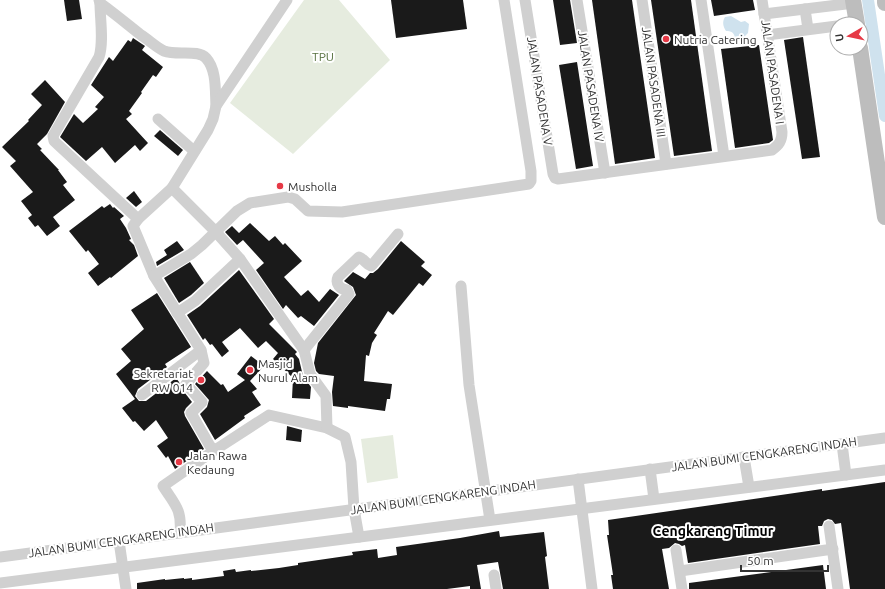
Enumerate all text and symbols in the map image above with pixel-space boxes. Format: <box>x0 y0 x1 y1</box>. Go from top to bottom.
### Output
north arrow <box>829 16 869 56</box>
street label: JALAN PASADENA I <box>759 19 787 125</box>
street label: JALAN PASADENA III <box>640 26 668 138</box>
street label: JALAN PASADENA IV <box>576 29 606 143</box>
place label: Nutria Catering <box>674 33 757 46</box>
text: U <box>833 33 846 42</box>
marker: Nutria Catering <box>661 34 671 44</box>
street label: JALAN PASADENA V <box>525 36 555 147</box>
park label: TPU <box>312 50 334 63</box>
place label: Musholla <box>288 180 337 193</box>
marker: Musholla <box>275 181 285 191</box>
place label: Masjid Nurul Alam <box>258 357 318 384</box>
marker: Masjid Nurul Alam <box>245 365 255 375</box>
place label: Sekretariat RW 014 <box>134 367 193 394</box>
marker: Sekretariat RW 014 <box>196 375 206 385</box>
street label: JALAN BUMI CENGKARENG INDAH <box>670 435 858 473</box>
place label: Jalan Rawa Kedaung <box>187 449 247 476</box>
marker: Jalan Rawa Kedaung <box>174 457 184 467</box>
street label: JALAN BUMI CENGKARENG INDAH <box>349 478 537 516</box>
street label: JALAN BUMI CENGKARENG INDAH <box>27 521 215 559</box>
district label: Cengkareng Timur <box>653 523 774 539</box>
scale bar <box>741 547 828 573</box>
text: 50 m <box>747 554 774 567</box>

